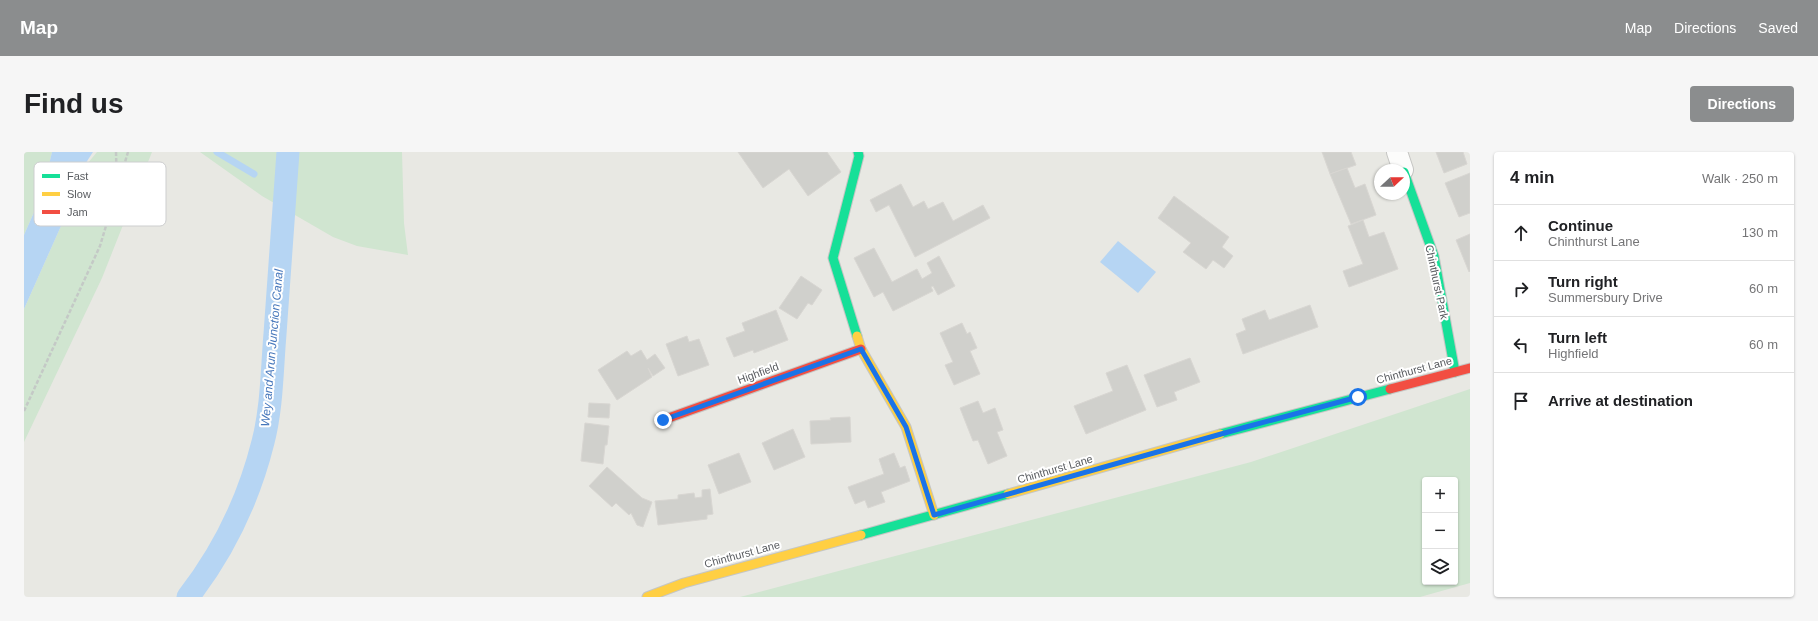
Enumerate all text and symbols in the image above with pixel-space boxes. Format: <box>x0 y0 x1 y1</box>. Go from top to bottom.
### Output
text: Map <box>20 17 58 38</box>
text: Map <box>1625 20 1652 36</box>
text: Directions <box>1674 20 1736 36</box>
text: Saved <box>1758 20 1798 36</box>
button: Directions <box>1690 86 1794 122</box>
text: Find us <box>24 88 124 119</box>
legend <box>34 162 166 226</box>
north arrow <box>1374 164 1410 200</box>
text: 4 min <box>1510 168 1554 187</box>
text: Fast <box>67 170 88 182</box>
text: Walk · 250 m <box>1702 171 1778 186</box>
text: Slow <box>67 188 91 200</box>
text: Jam <box>67 206 88 218</box>
text: Continue <box>1548 217 1613 234</box>
icon: ahead <box>1510 222 1532 244</box>
text: 130 m <box>1742 225 1778 240</box>
text: Chinthurst Lane <box>1548 234 1640 249</box>
street label: Chinthurst Park <box>1423 244 1451 321</box>
water label: Wey and Arun Junction Canal <box>258 268 286 427</box>
text: Turn right <box>1548 273 1618 290</box>
icon: right <box>1510 278 1532 300</box>
text: 60 m <box>1749 281 1778 296</box>
text: Summersbury Drive <box>1548 290 1663 305</box>
text: Turn left <box>1548 329 1607 346</box>
icon: left <box>1510 334 1532 356</box>
text: 60 m <box>1749 337 1778 352</box>
text: Highfield <box>1548 346 1599 361</box>
street label: Chinthurst Lane <box>1375 354 1453 386</box>
street label: Highfield <box>736 360 780 386</box>
route start <box>1349 388 1367 406</box>
icon: arrive <box>1510 390 1532 412</box>
text: Arrive at destination <box>1548 392 1693 409</box>
route end <box>654 411 672 429</box>
street label: Chinthurst Lane <box>1016 453 1094 485</box>
map controls <box>1422 477 1458 585</box>
button: + <box>1422 477 1458 513</box>
button: − <box>1422 513 1458 549</box>
street label: Chinthurst Lane <box>703 538 781 570</box>
button: layers <box>1422 549 1458 585</box>

